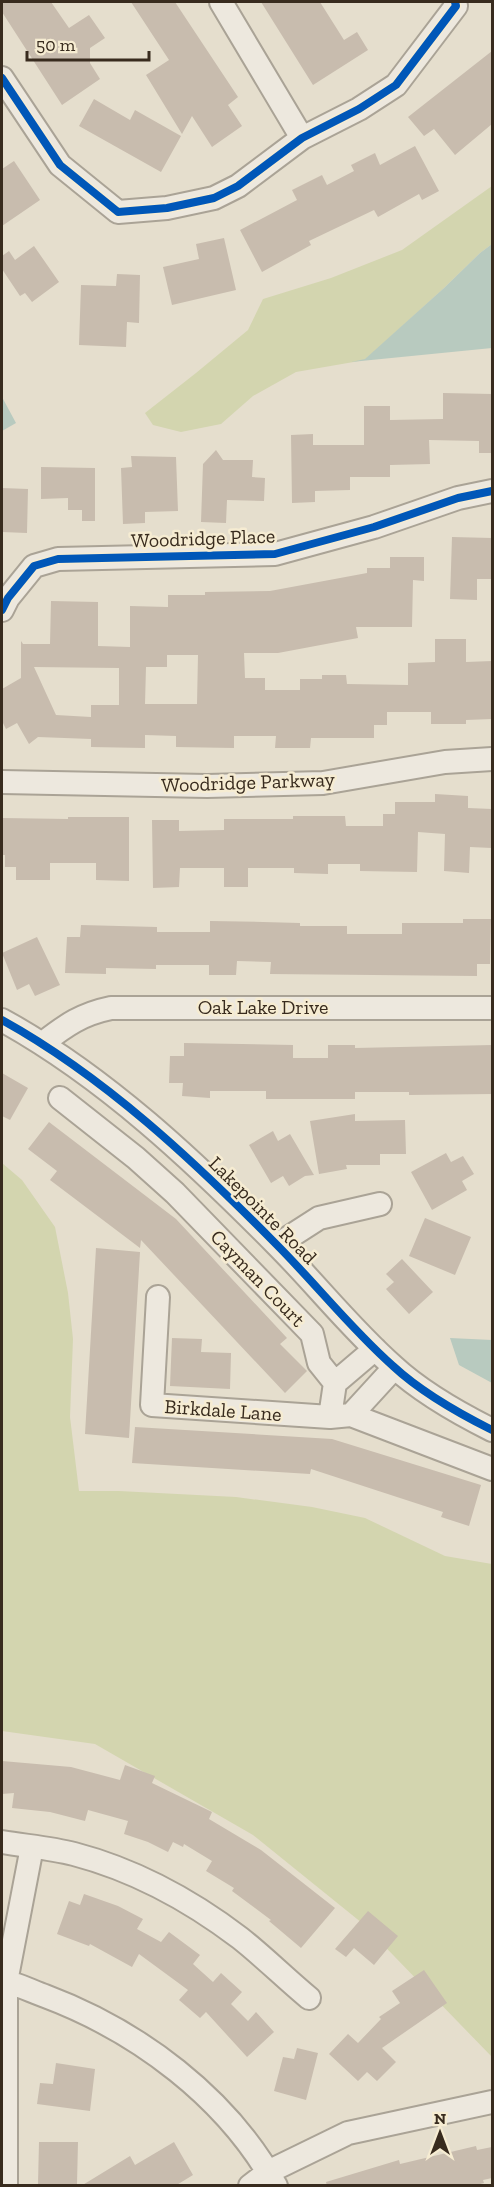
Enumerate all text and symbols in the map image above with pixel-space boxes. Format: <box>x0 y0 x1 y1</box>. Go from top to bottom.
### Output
scale bar <box>27 24 148 62</box>
text: 50 m <box>36 34 76 56</box>
street label: Woodridge Place <box>131 523 275 553</box>
street label: Woodridge Parkway <box>161 767 336 797</box>
street label: Oak Lake Drive <box>198 995 328 1019</box>
street label: Lakepointe Road <box>204 1151 322 1269</box>
street label: Cayman Court <box>206 1225 311 1332</box>
street label: Birkdale Lane <box>164 1394 282 1426</box>
north arrow <box>410 2103 470 2163</box>
text: N <box>434 2109 446 2128</box>

